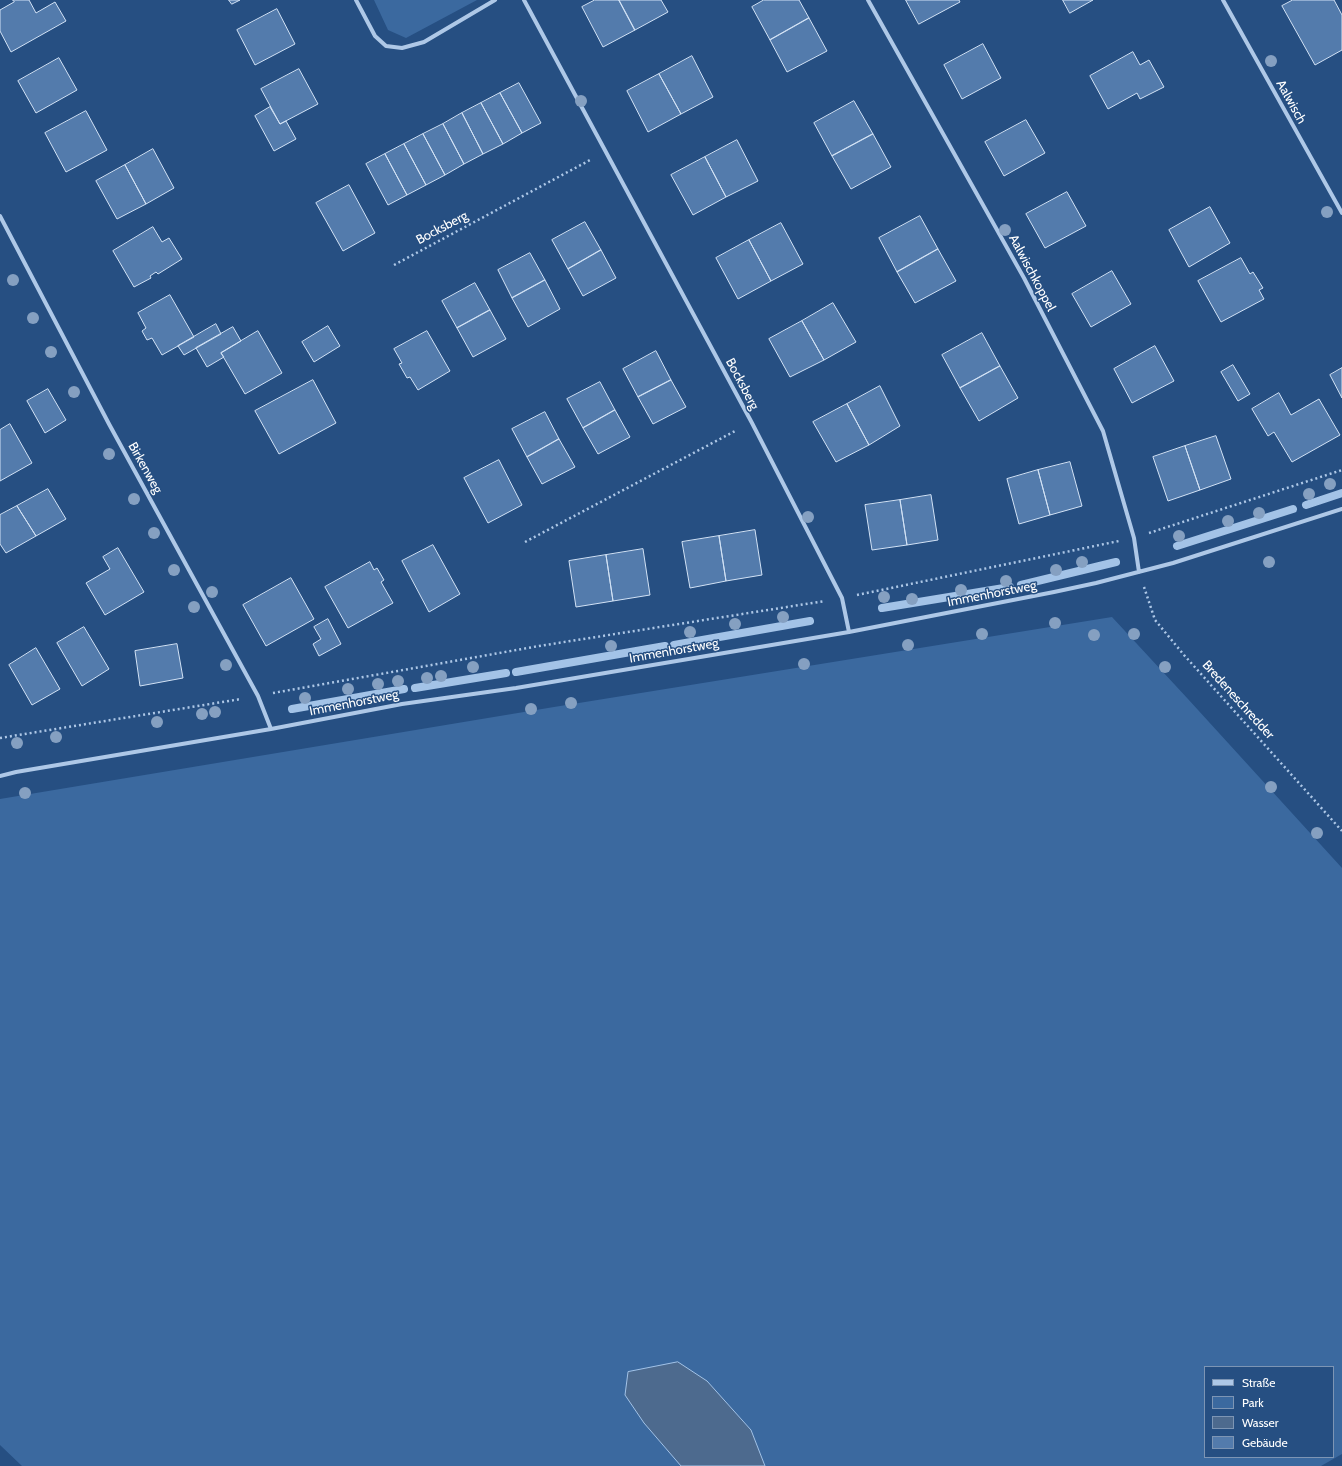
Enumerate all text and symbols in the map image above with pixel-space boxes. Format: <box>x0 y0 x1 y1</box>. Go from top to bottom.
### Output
street label: Aalwisch <box>1273 77 1309 127</box>
street label: Bocksberg <box>413 208 471 248</box>
street label: Aalwischkoppel <box>1005 232 1059 314</box>
street label: Bocksberg <box>722 355 762 413</box>
street label: Birkenweg <box>125 440 165 496</box>
street label: Immenhorstweg <box>946 578 1038 610</box>
street label: Immenhorstweg <box>628 635 720 667</box>
street label: Bredeneschredder <box>1199 658 1277 742</box>
street label: Immenhorstweg <box>308 687 400 719</box>
legend <box>1204 1366 1334 1458</box>
text: Straße <box>1242 1375 1275 1390</box>
text: Park <box>1242 1395 1264 1410</box>
text: Wasser <box>1242 1415 1279 1430</box>
text: Gebäude <box>1242 1435 1288 1450</box>

